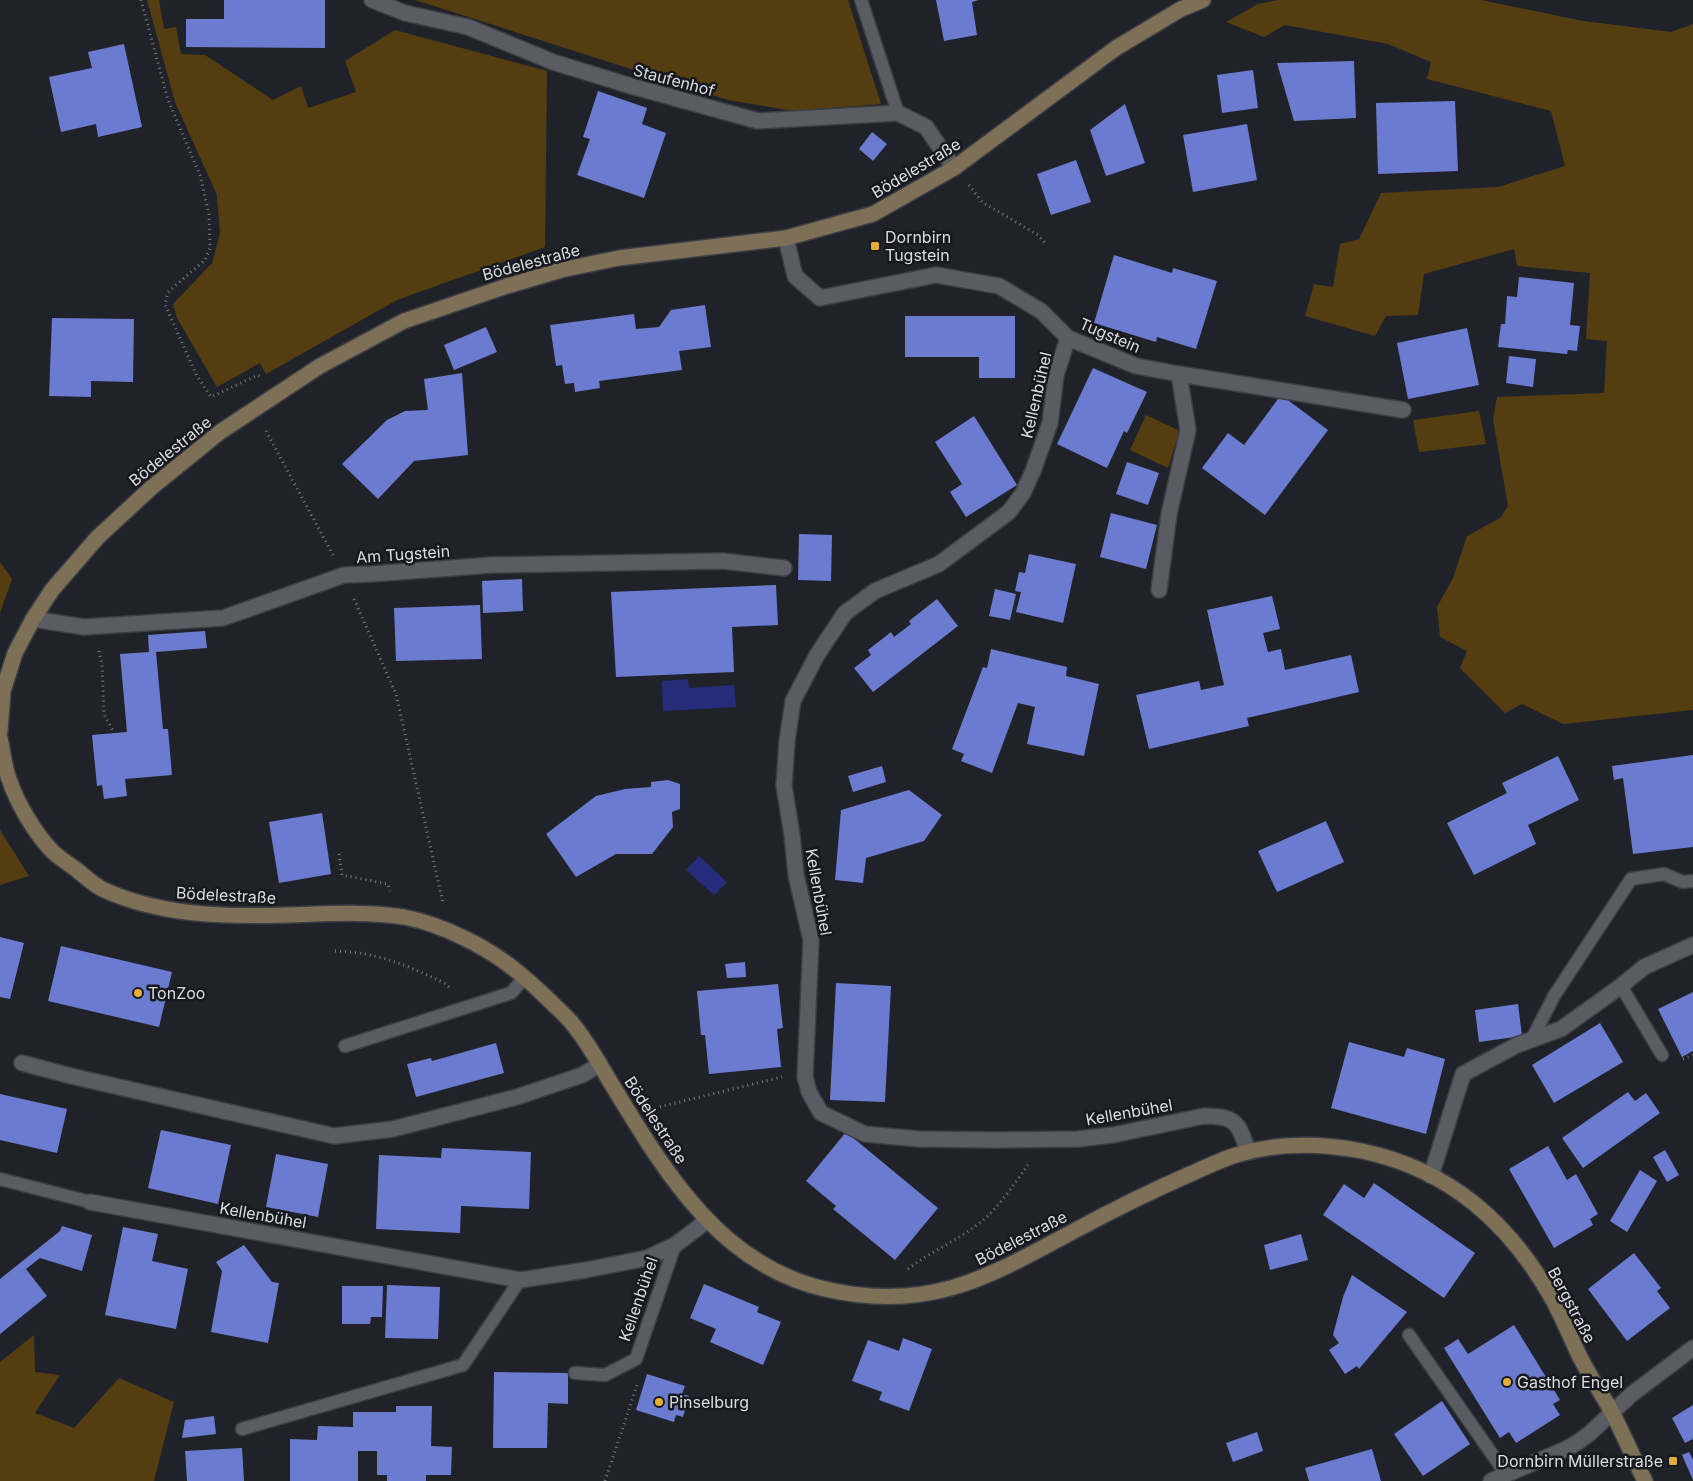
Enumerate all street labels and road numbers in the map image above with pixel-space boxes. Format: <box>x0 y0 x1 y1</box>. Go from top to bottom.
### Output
street label: Staufenhof <box>631 60 717 100</box>
street label: Bödelestraße <box>868 134 964 202</box>
street label: Bödelestraße <box>480 239 582 285</box>
street label: Tugstein <box>1076 313 1144 357</box>
street label: Kellenbühel <box>1016 350 1056 440</box>
street label: Bödelestraße <box>125 412 215 490</box>
street label: Am Tugstein <box>355 541 451 567</box>
street label: Kellenbühel <box>802 847 836 937</box>
street label: Bödelestraße <box>175 882 277 908</box>
street label: Bödelestraße <box>620 1073 692 1167</box>
street label: Kellenbühel <box>1084 1095 1174 1129</box>
street label: Kellenbühel <box>218 1198 308 1232</box>
street label: Bödelestraße <box>972 1206 1070 1270</box>
street label: Kellenbühel <box>614 1254 662 1344</box>
street label: Bergstraße <box>1544 1264 1600 1346</box>

